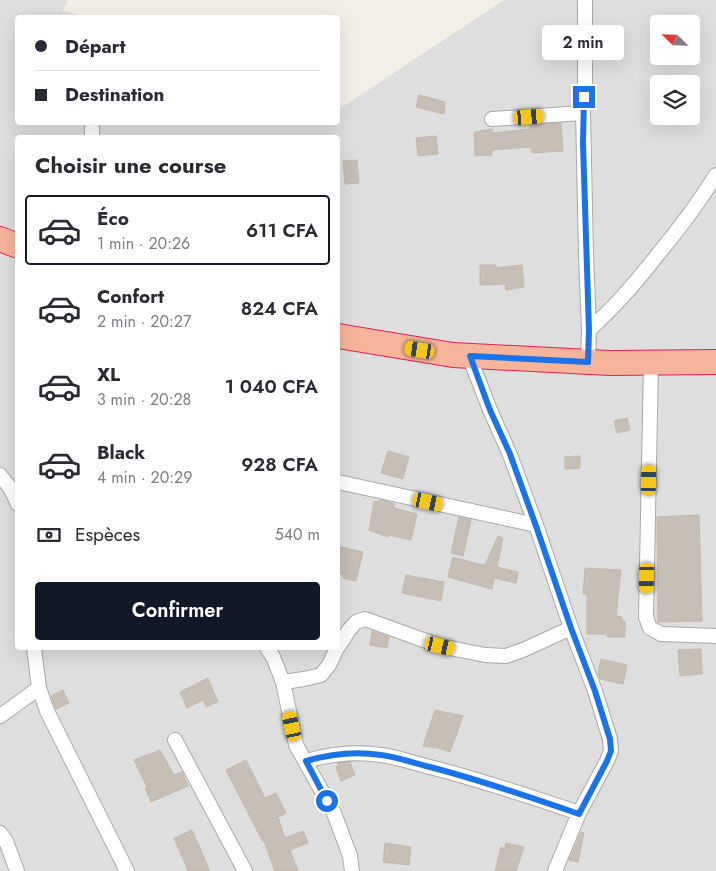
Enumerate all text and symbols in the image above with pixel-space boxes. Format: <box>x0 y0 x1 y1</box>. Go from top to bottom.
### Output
north arrow <box>650 15 700 65</box>
map controls <box>650 15 700 125</box>
callout: 2 min <box>543 24 625 59</box>
text: 2 min <box>562 31 604 54</box>
text: Départ <box>65 33 126 60</box>
button: layers <box>650 75 700 125</box>
text: Destination <box>65 81 164 108</box>
route end <box>573 86 595 108</box>
car <box>513 108 544 126</box>
text: Choisir une course <box>35 149 226 181</box>
text: Éco <box>97 205 129 232</box>
icon: car <box>37 208 82 253</box>
text: 611 CFA <box>246 217 318 244</box>
text: 1 min · 20:26 <box>97 232 190 255</box>
text: Confort <box>97 283 164 310</box>
icon: car <box>37 286 82 331</box>
text: 824 CFA <box>241 295 318 322</box>
text: 2 min · 20:27 <box>97 310 191 333</box>
car <box>404 340 435 360</box>
text: XL <box>97 361 120 388</box>
icon: car <box>37 364 82 409</box>
text: 1 040 CFA <box>225 373 318 400</box>
text: 3 min · 20:28 <box>97 388 191 411</box>
text: Black <box>97 439 145 466</box>
icon: car <box>37 442 82 487</box>
text: 928 CFA <box>241 451 318 478</box>
car <box>641 465 656 495</box>
text: 4 min · 20:29 <box>97 466 192 489</box>
car <box>411 492 444 512</box>
icon: cash <box>35 521 63 549</box>
text: Espèces <box>75 521 140 548</box>
text: 540 m <box>275 523 320 546</box>
car <box>639 563 654 593</box>
button: Confirmer <box>35 582 320 640</box>
car <box>423 635 456 657</box>
car <box>281 710 302 742</box>
route start <box>316 790 338 812</box>

